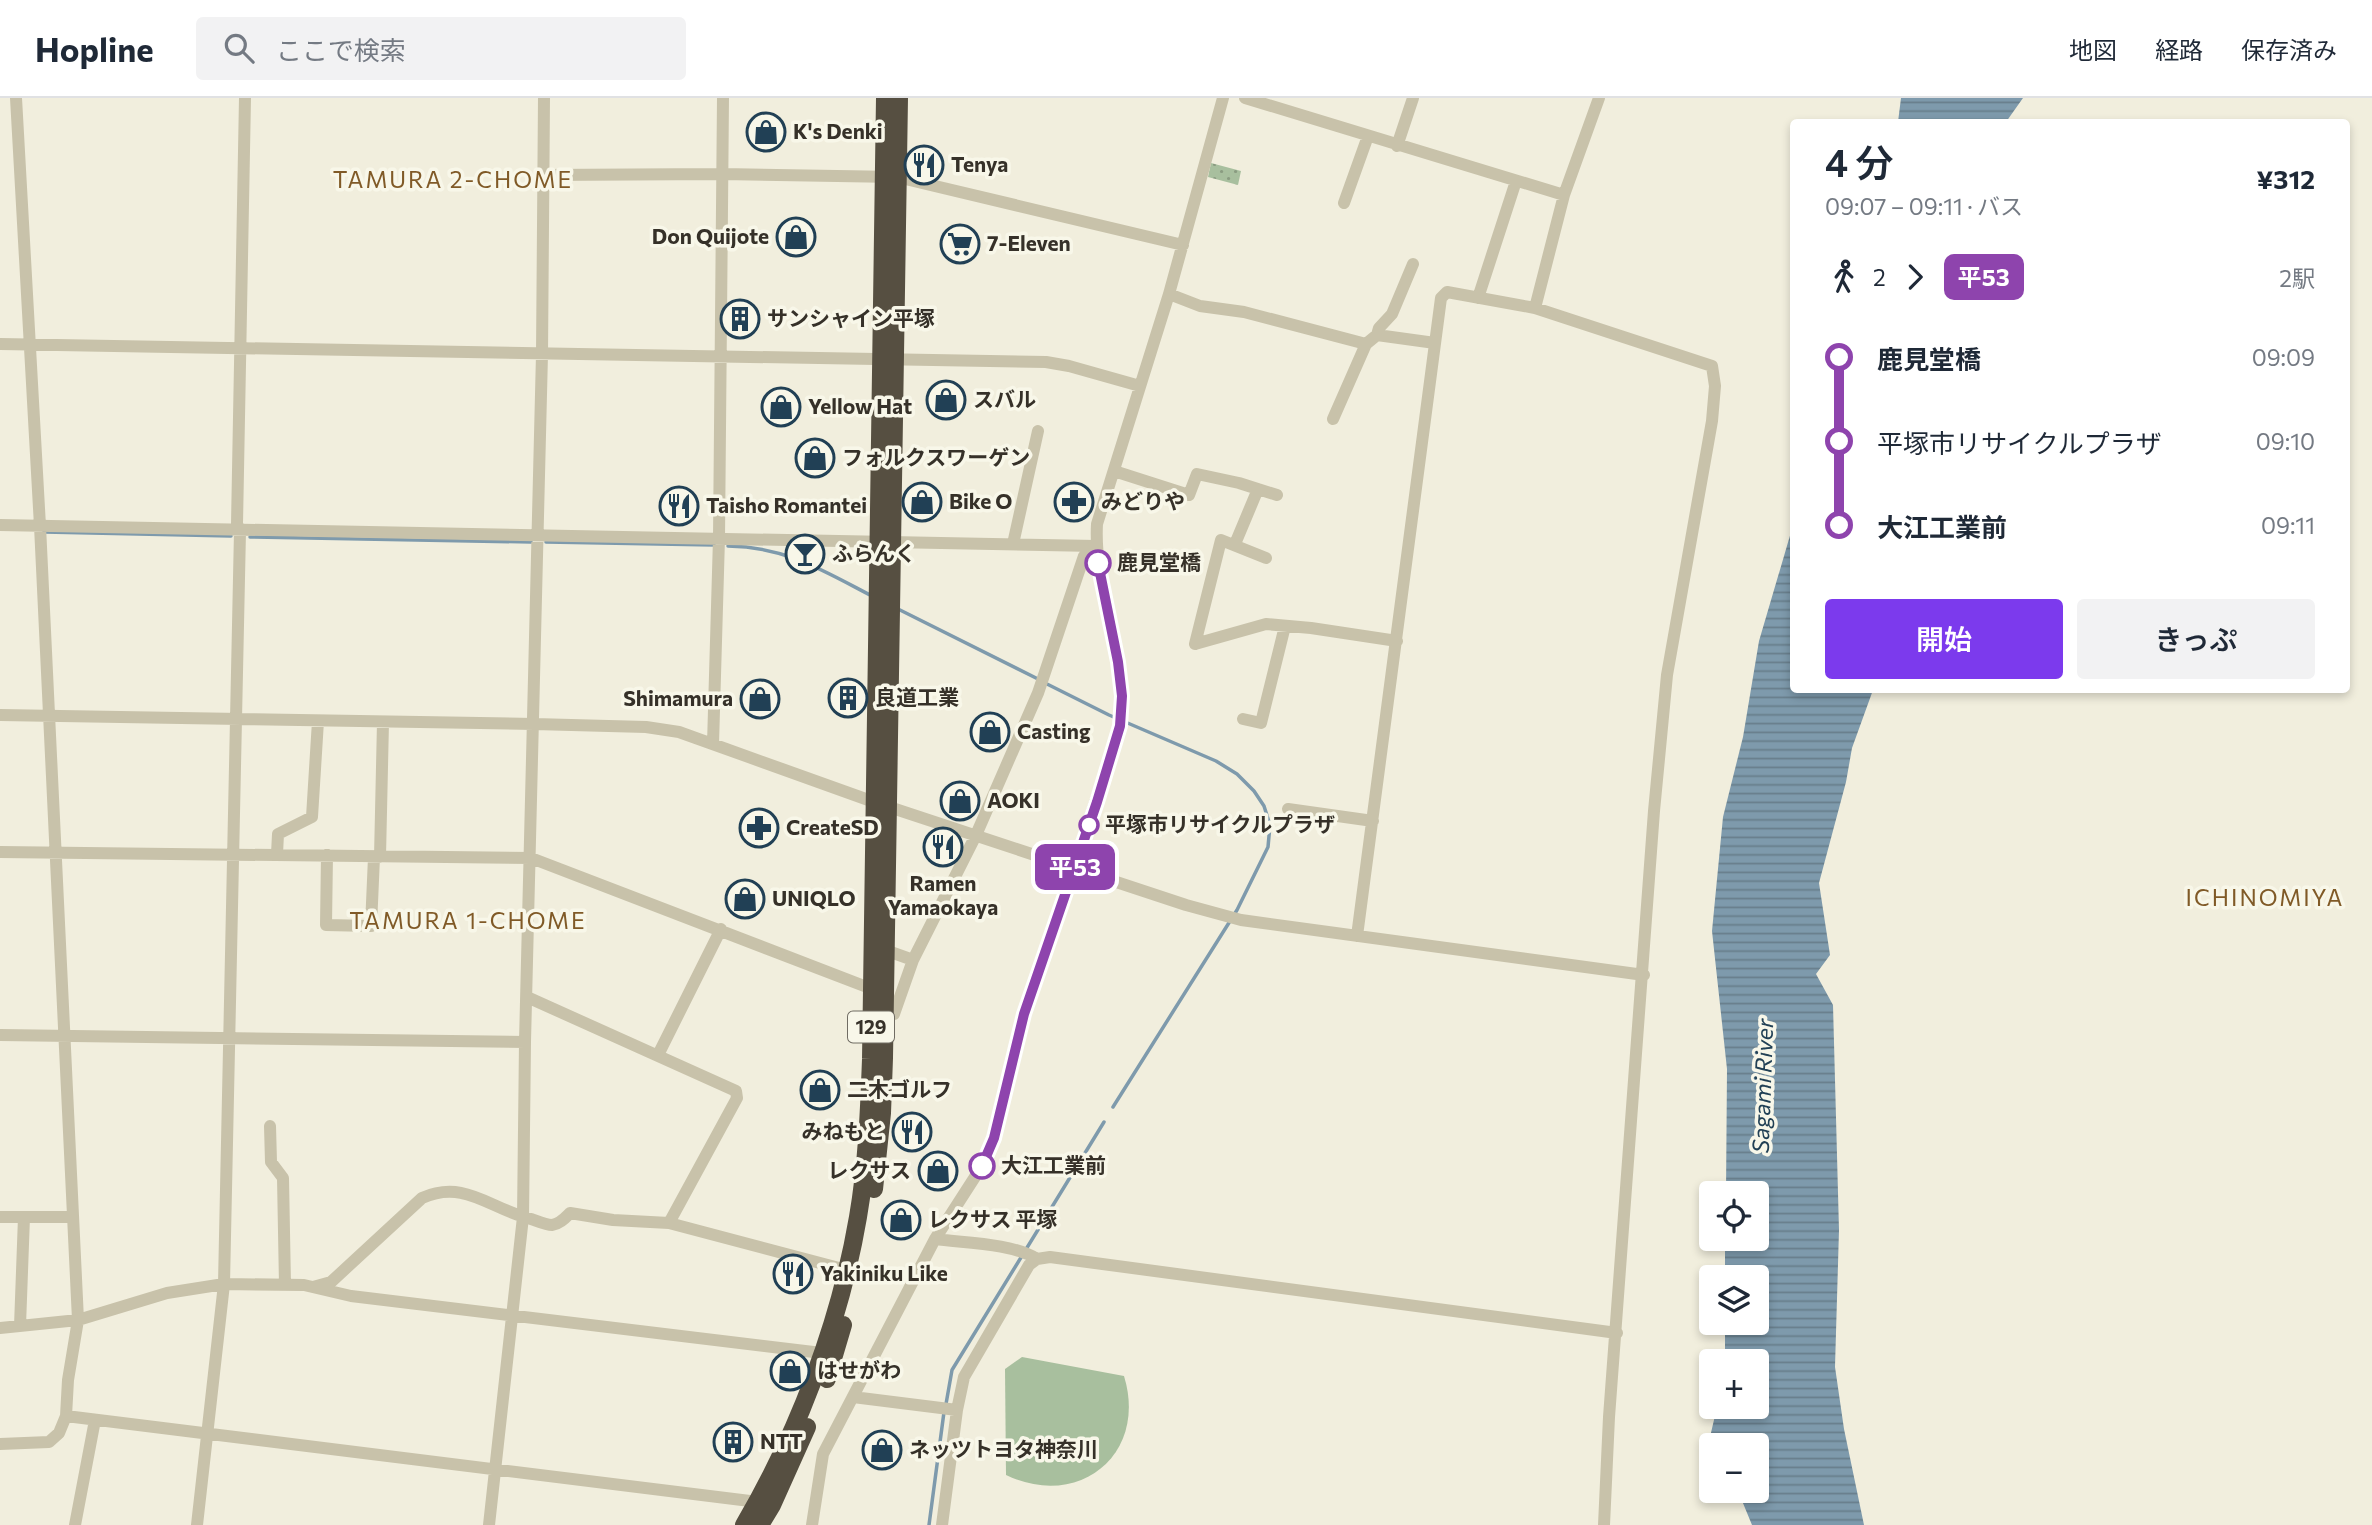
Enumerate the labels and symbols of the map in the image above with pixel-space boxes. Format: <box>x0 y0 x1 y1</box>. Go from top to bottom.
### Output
shop icon: K's Denki <box>745 111 787 153</box>
place label: K's Denki <box>793 118 883 143</box>
restaurant icon: Tenya <box>903 144 945 186</box>
place label: Tenya <box>951 151 1008 176</box>
district label: TAMURA 2-CHOME <box>333 165 573 193</box>
shop icon: Don Quijote <box>775 216 817 258</box>
place label: Don Quijote <box>652 223 769 248</box>
supermarket icon: 7-Eleven <box>939 223 981 265</box>
place label: 7-Eleven <box>987 230 1071 255</box>
building icon: サンシャイン平塚 <box>719 298 761 340</box>
place label: サンシャイン平塚 <box>767 305 935 330</box>
shop icon: スバル <box>925 379 967 421</box>
shop icon: Yellow Hat <box>760 386 802 428</box>
place label: スバル <box>973 386 1036 411</box>
place label: Yellow Hat <box>808 393 912 418</box>
shop icon: フォルクスワーゲン <box>794 437 836 479</box>
place label: フォルクスワーゲン <box>842 444 1030 469</box>
shop icon: Bike O <box>901 481 943 523</box>
pharmacy icon: みどりや <box>1053 481 1095 523</box>
restaurant icon: Taisho Romantei <box>658 485 700 527</box>
place label: Bike O <box>949 488 1012 513</box>
place label: みどりや <box>1101 488 1185 513</box>
place label: Taisho Romantei <box>706 492 867 517</box>
bar icon: ふらんく <box>784 533 826 575</box>
place label: ふらんく <box>832 540 916 565</box>
place label: 鹿見堂橋 <box>1117 549 1201 574</box>
marker: 鹿見堂橋 <box>1085 550 1111 576</box>
building icon: 良道工業 <box>827 677 869 719</box>
shop icon: Shimamura <box>739 678 781 720</box>
place label: 良道工業 <box>875 684 959 709</box>
place label: Shimamura <box>623 685 733 710</box>
shop icon: Casting <box>969 711 1011 753</box>
place label: Casting <box>1017 718 1091 743</box>
shop icon: AOKI <box>939 780 981 822</box>
place label: AOKI <box>987 787 1040 812</box>
pharmacy icon: CreateSD <box>738 807 780 849</box>
place label: 平塚市リサイクルプラザ <box>1105 811 1335 836</box>
place label: CreateSD <box>786 814 879 839</box>
marker: 平塚市リサイクルプラザ <box>1079 815 1099 835</box>
restaurant icon: Ramen Yamaokaya <box>922 826 964 868</box>
line badge: 平53 <box>1035 844 1115 890</box>
place label: Ramen Yamaokaya <box>888 870 998 919</box>
shop icon: UNIQLO <box>724 878 766 920</box>
district label: ICHINOMIYA <box>2186 883 2344 911</box>
place label: UNIQLO <box>772 885 856 910</box>
district label: TAMURA 1-CHOME <box>349 906 587 934</box>
road number: 129 <box>848 1012 894 1043</box>
water label: Sagami River <box>1746 1017 1778 1154</box>
shop icon: 二木ゴルフ <box>799 1069 841 1111</box>
place label: 二木ゴルフ <box>847 1076 952 1101</box>
restaurant icon: みねもと <box>891 1111 933 1153</box>
place label: みねもと <box>801 1118 885 1143</box>
shop icon: レクサス <box>917 1150 959 1192</box>
place label: 大江工業前 <box>1001 1152 1106 1177</box>
marker: 大江工業前 <box>969 1153 995 1179</box>
place label: レクサス <box>827 1157 911 1182</box>
shop icon: レクサス 平塚 <box>880 1199 922 1241</box>
place label: レクサス 平塚 <box>928 1206 1058 1231</box>
restaurant icon: Yakiniku Like <box>772 1253 814 1295</box>
place label: Yakiniku Like <box>820 1260 948 1285</box>
shop icon: はせがわ <box>769 1350 811 1392</box>
place label: はせがわ <box>817 1357 901 1382</box>
building icon: NTT <box>712 1421 754 1463</box>
place label: NTT <box>760 1428 803 1453</box>
shop icon: ネッツトヨタ神奈川 <box>861 1429 903 1471</box>
place label: ネッツトヨタ神奈川 <box>909 1436 1098 1461</box>

